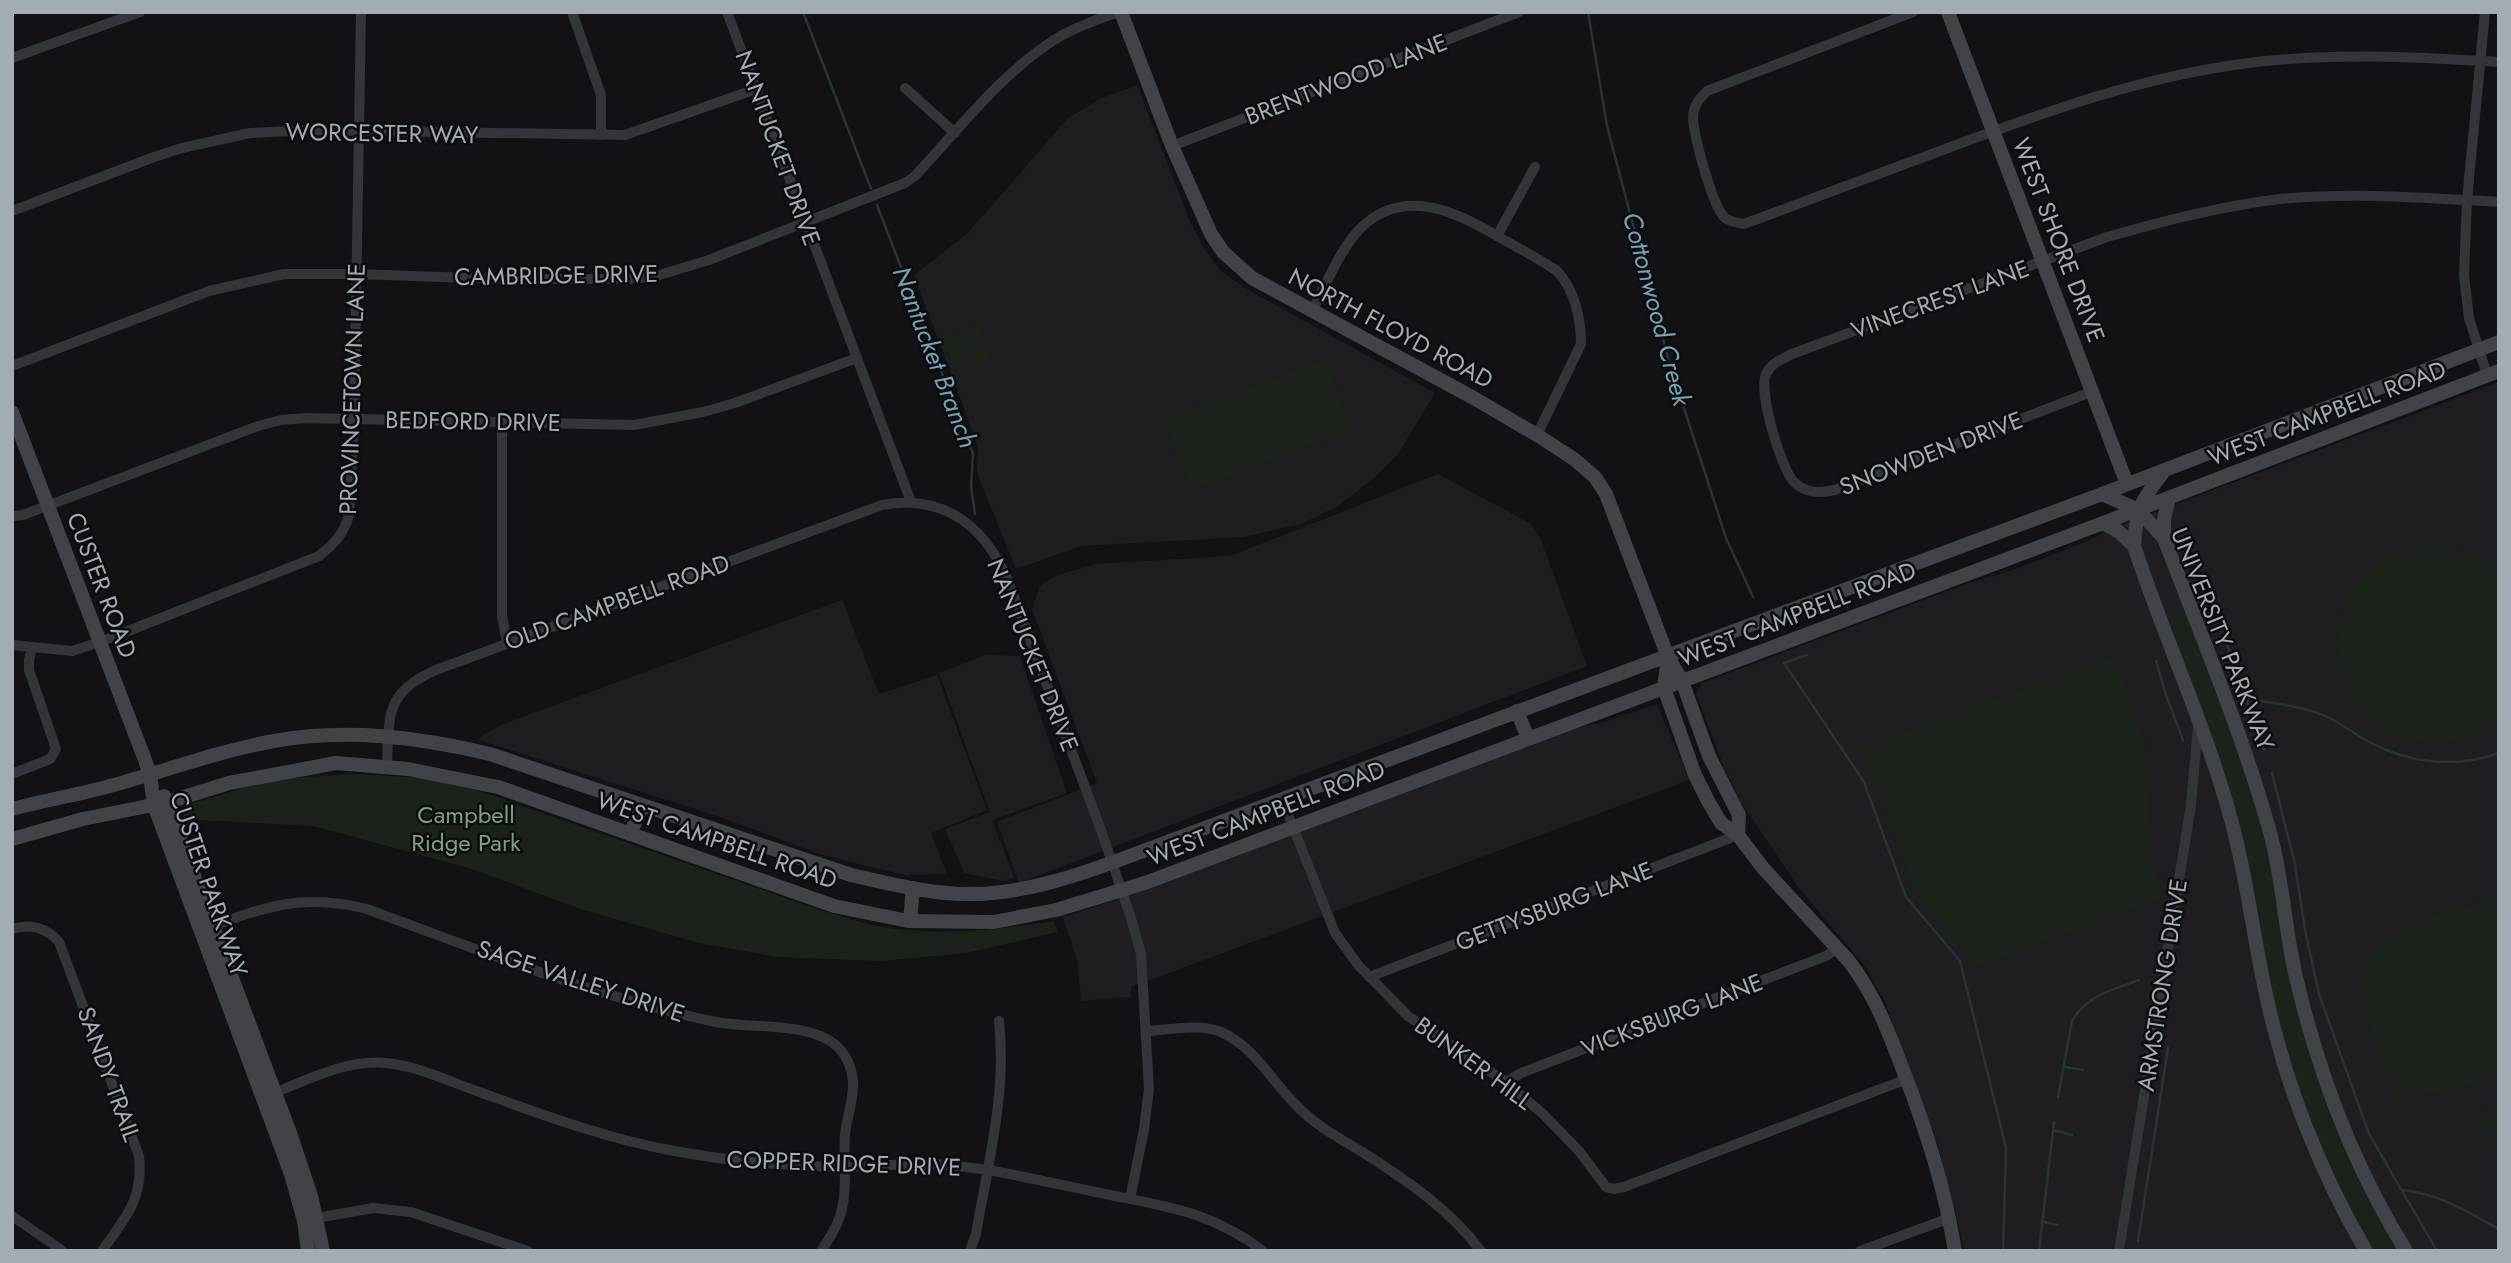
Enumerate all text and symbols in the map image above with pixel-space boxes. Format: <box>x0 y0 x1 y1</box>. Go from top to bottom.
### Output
street label: BRENTWOOD LANE <box>1240 24 1452 134</box>
street label: NANTUCKET DRIVE <box>726 45 830 251</box>
street label: WORCESTER WAY <box>285 114 479 152</box>
street label: WEST SHORE DRIVE <box>2004 133 2114 347</box>
water label: Cottonwood Creek <box>1613 208 1702 412</box>
street label: VINECREST LANE <box>1846 251 2034 347</box>
street label: CAMBRIDGE DRIVE <box>454 256 658 294</box>
street label: NORTH FLOYD ROAD <box>1282 259 1500 397</box>
water label: Nantucket Branch <box>883 261 987 453</box>
street label: PROVINCETOWN LANE <box>330 263 374 515</box>
street label: WEST CAMPBELL ROAD <box>2203 351 2451 475</box>
street label: BEDFORD DRIVE <box>385 402 561 440</box>
street label: SNOWDEN DRIVE <box>1834 402 2028 504</box>
street label: CUSTER ROAD <box>58 507 146 663</box>
street label: UNIVERSITY PARKWAY <box>2162 522 2284 756</box>
street label: OLD CAMPBELL ROAD <box>500 545 734 659</box>
street label: WEST CAMPBELL ROAD <box>1673 552 1921 676</box>
street label: NANTUCKET DRIVE <box>978 553 1088 757</box>
street label: WEST CAMPBELL ROAD <box>1142 751 1390 875</box>
street label: WEST CAMPBELL ROAD <box>592 782 842 898</box>
street label: CUSTER PARKWAY <box>161 787 257 982</box>
park label: Campbell Ridge Park <box>411 797 521 860</box>
street label: GETTYSBURG LANE <box>1450 852 1658 960</box>
street label: ARMSTRONG DRIVE <box>2128 876 2196 1094</box>
street label: SAGE VALLEY DRIVE <box>473 931 689 1031</box>
street label: VICKSBURG LANE <box>1576 964 1768 1066</box>
street label: SANDY TRAIL <box>68 1002 150 1146</box>
street label: BUNKER HILL <box>1407 1008 1541 1118</box>
street label: COPPER RIDGE DRIVE <box>726 1141 962 1185</box>

